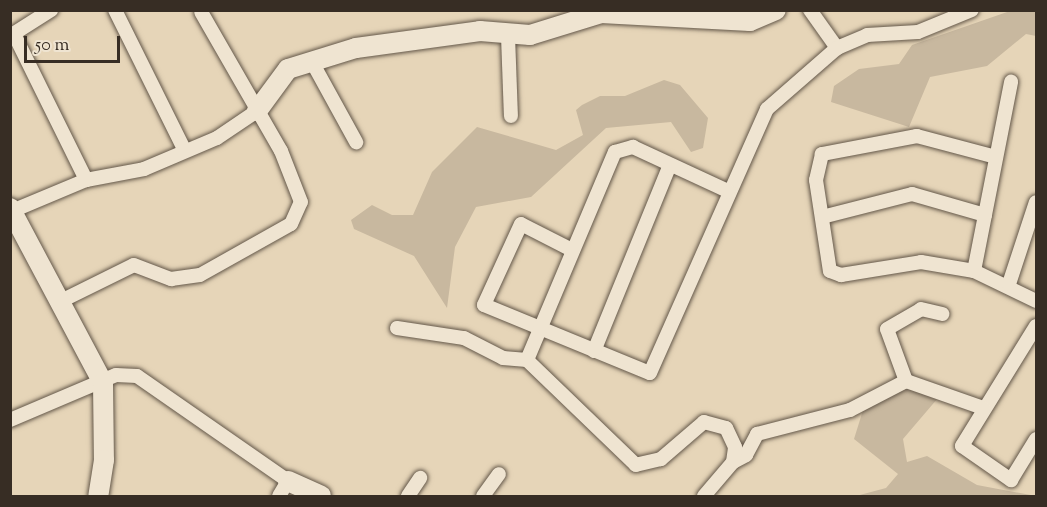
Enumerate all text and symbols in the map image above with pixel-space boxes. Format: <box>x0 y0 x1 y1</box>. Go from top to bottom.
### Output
scale bar <box>27 24 123 62</box>
text: 50 m <box>35 33 69 59</box>

